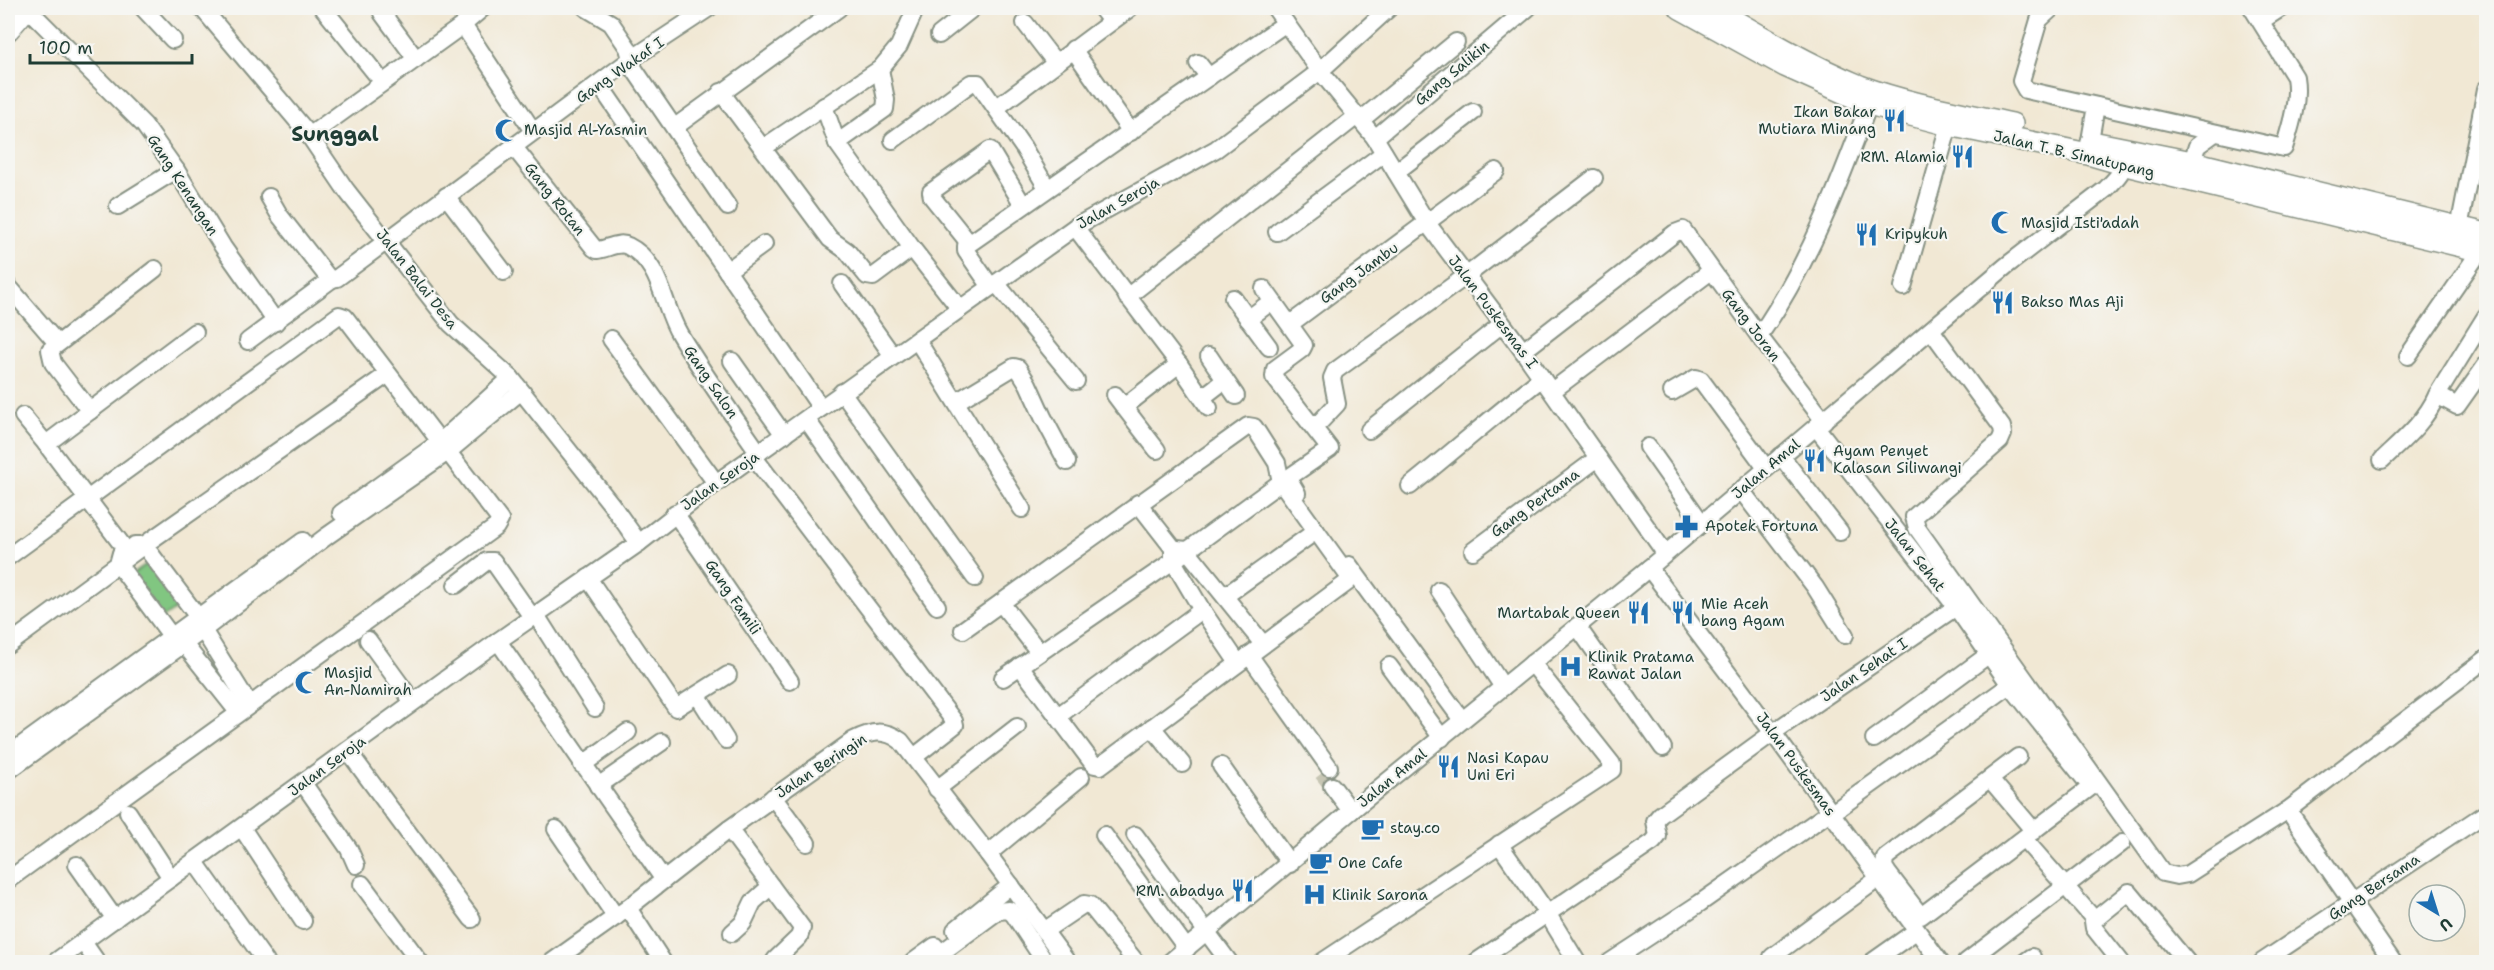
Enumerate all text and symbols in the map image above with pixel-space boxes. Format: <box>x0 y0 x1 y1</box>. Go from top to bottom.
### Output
scale bar <box>30 27 192 65</box>
street label: Gang Wakaf I <box>572 32 668 108</box>
text: 100 m <box>39 36 93 60</box>
street label: Gang Salikin <box>1411 36 1493 110</box>
place label: Ikan Bakar Mutiara Minang <box>1758 102 1876 139</box>
restaurant icon: Ikan Bakar Mutiara Minang <box>1881 108 1907 134</box>
mosque icon: Masjid Al-Yasmin <box>493 117 519 143</box>
district label: Sunggal <box>291 120 379 148</box>
place label: Masjid Al-Yasmin <box>524 120 647 140</box>
street label: Jalan T. B. Simatupang <box>1991 126 2157 182</box>
street label: Gang Kenangan <box>143 131 223 239</box>
restaurant icon: RM. Alamia <box>1950 144 1976 170</box>
place label: RM. Alamia <box>1860 147 1946 167</box>
street label: Gang Rotan <box>520 158 590 240</box>
street label: Jalan Seroja <box>1073 172 1163 234</box>
mosque icon: Masjid Isti'adah <box>1990 210 2016 236</box>
place label: Masjid Isti'adah <box>2021 213 2139 233</box>
restaurant icon: Kripykuh <box>1854 221 1880 247</box>
place label: Kripykuh <box>1885 224 1948 244</box>
street label: Jalan Balai Desa <box>372 225 463 334</box>
street label: Gang Jambu <box>1316 238 1402 308</box>
street label: Jalan Puskesmas I <box>1444 251 1542 373</box>
street label: Gang Joran <box>1717 284 1785 366</box>
restaurant icon: Bakso Mas Aji <box>1990 289 2016 315</box>
place label: Bakso Mas Aji <box>2021 292 2124 312</box>
street label: Gang Salon <box>679 342 743 422</box>
street label: Jalan Amal <box>1728 434 1805 504</box>
place label: Ayam Penyet Kalasan Siliwangi <box>1833 441 1962 478</box>
street label: Jalan Seroja <box>677 446 764 515</box>
restaurant icon: Ayam Penyet Kalasan Siliwangi <box>1802 447 1828 473</box>
street label: Gang Pertama <box>1487 464 1584 542</box>
pharmacy icon: Apotek Fortuna <box>1674 513 1700 539</box>
street label: Jalan Sehat <box>1880 514 1950 596</box>
place label: Apotek Fortuna <box>1705 516 1819 536</box>
street label: Gang Famili <box>700 555 766 639</box>
place label: Mie Aceh bang Agam <box>1701 594 1785 631</box>
restaurant icon: Martabak Queen <box>1625 600 1651 626</box>
restaurant icon: Mie Aceh bang Agam <box>1670 600 1696 626</box>
place label: Martabak Queen <box>1497 603 1620 623</box>
street label: Jalan Sehat I <box>1817 633 1911 707</box>
place label: Klinik Pratama Rawat Jalan <box>1588 647 1695 684</box>
hospital icon: Klinik Pratama Rawat Jalan <box>1557 653 1583 679</box>
place label: Masjid An-Namirah <box>324 663 412 700</box>
mosque icon: Masjid An-Namirah <box>293 669 319 695</box>
street label: Jalan Puskesmas <box>1752 708 1840 820</box>
street label: Jalan Beringin <box>771 729 871 803</box>
street label: Jalan Seroja <box>284 731 370 801</box>
street label: Jalan Amal <box>1353 744 1431 812</box>
place label: Nasi Kapau Uni Eri <box>1467 748 1549 785</box>
restaurant icon: Nasi Kapau Uni Eri <box>1436 754 1462 780</box>
cafe icon: stay.co <box>1359 815 1385 841</box>
place label: stay.co <box>1390 818 1440 838</box>
street label: Gang Bersama <box>2324 849 2424 925</box>
cafe icon: One Cafe <box>1307 850 1333 876</box>
place label: One Cafe <box>1338 853 1403 873</box>
restaurant icon: RM. abadya <box>1229 878 1255 904</box>
place label: RM. abadya <box>1136 881 1225 901</box>
hospital icon: Klinik Sarona <box>1301 882 1327 908</box>
north arrow <box>2407 883 2467 943</box>
place label: Klinik Sarona <box>1332 885 1428 905</box>
text: U <box>2435 913 2457 936</box>

